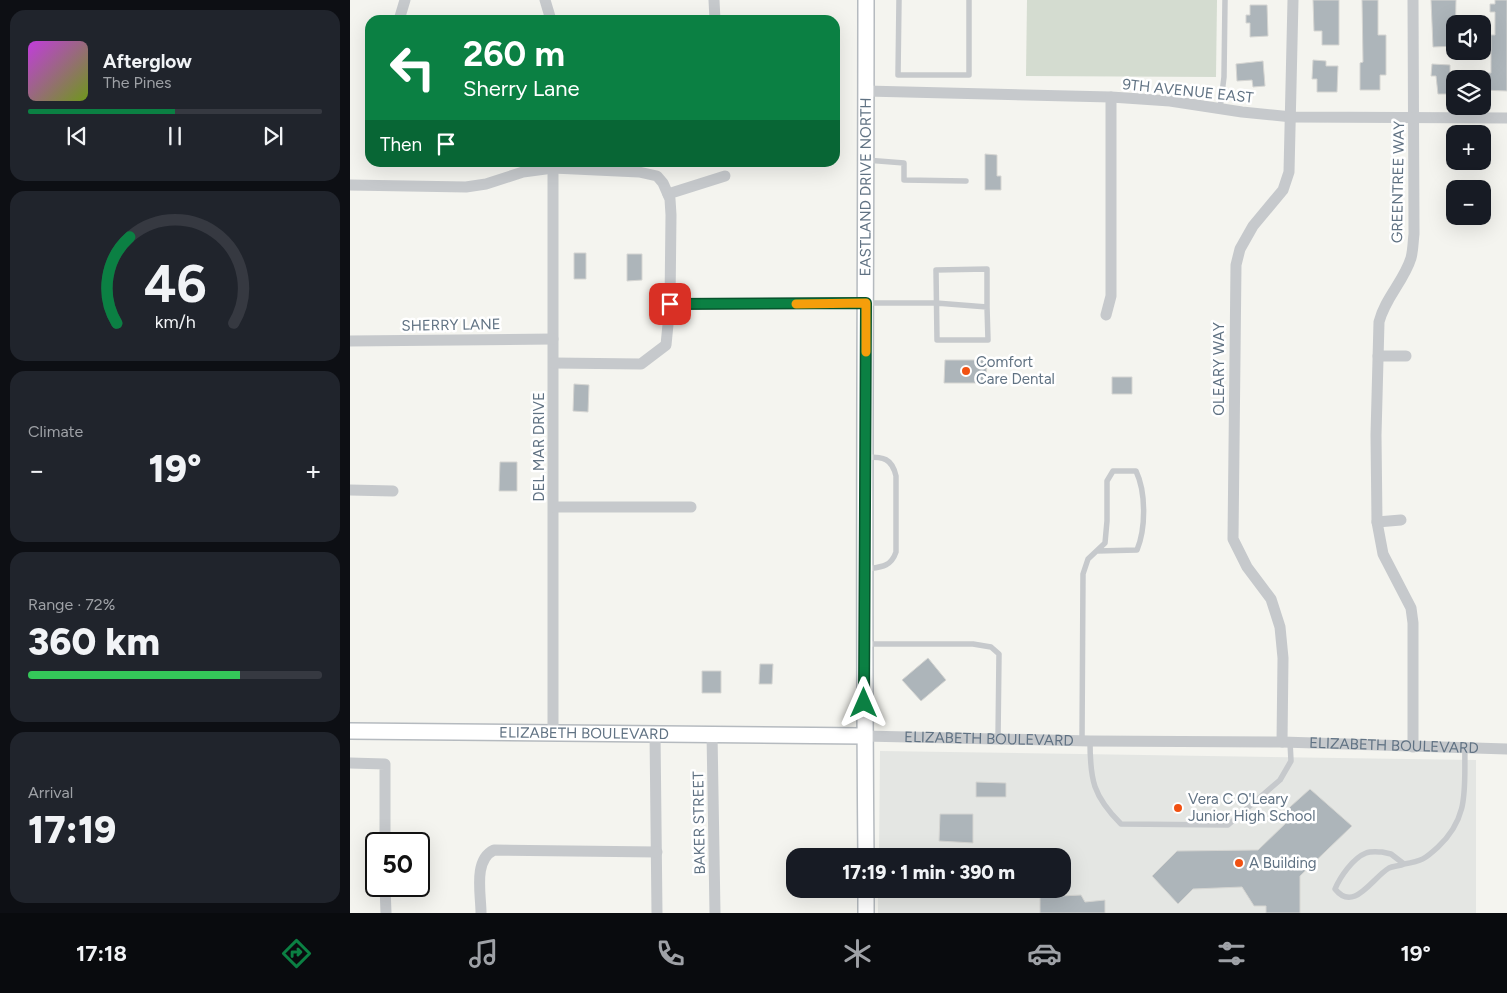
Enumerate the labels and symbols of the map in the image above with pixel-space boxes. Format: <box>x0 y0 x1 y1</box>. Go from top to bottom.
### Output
street label: 9TH AVENUE EAST <box>1121 75 1255 107</box>
street label: EASTLAND DRIVE NORTH <box>856 97 875 277</box>
street label: GREENTREE WAY <box>1388 121 1408 243</box>
pin <box>649 283 691 325</box>
street label: SHERRY LANE <box>401 315 501 335</box>
street label: OLEARY WAY <box>1210 322 1228 416</box>
place label: Comfort Care Dental <box>976 353 1055 388</box>
marker: Comfort Care Dental <box>960 365 972 377</box>
street label: DEL MAR DRIVE <box>530 392 548 502</box>
position arrow <box>837 676 889 728</box>
street label: ELIZABETH BOULEVARD <box>499 723 669 743</box>
street label: ELIZABETH BOULEVARD <box>904 728 1074 750</box>
street label: ELIZABETH BOULEVARD <box>1309 734 1479 757</box>
street label: BAKER STREET <box>689 770 709 875</box>
place label: Vera C O'Leary Junior High School <box>1188 790 1315 825</box>
marker: Vera C O'Leary Junior High School <box>1172 802 1184 814</box>
speed limit sign: 50 <box>365 832 430 897</box>
place label: A Building <box>1249 854 1317 872</box>
marker: A Building <box>1233 857 1245 869</box>

